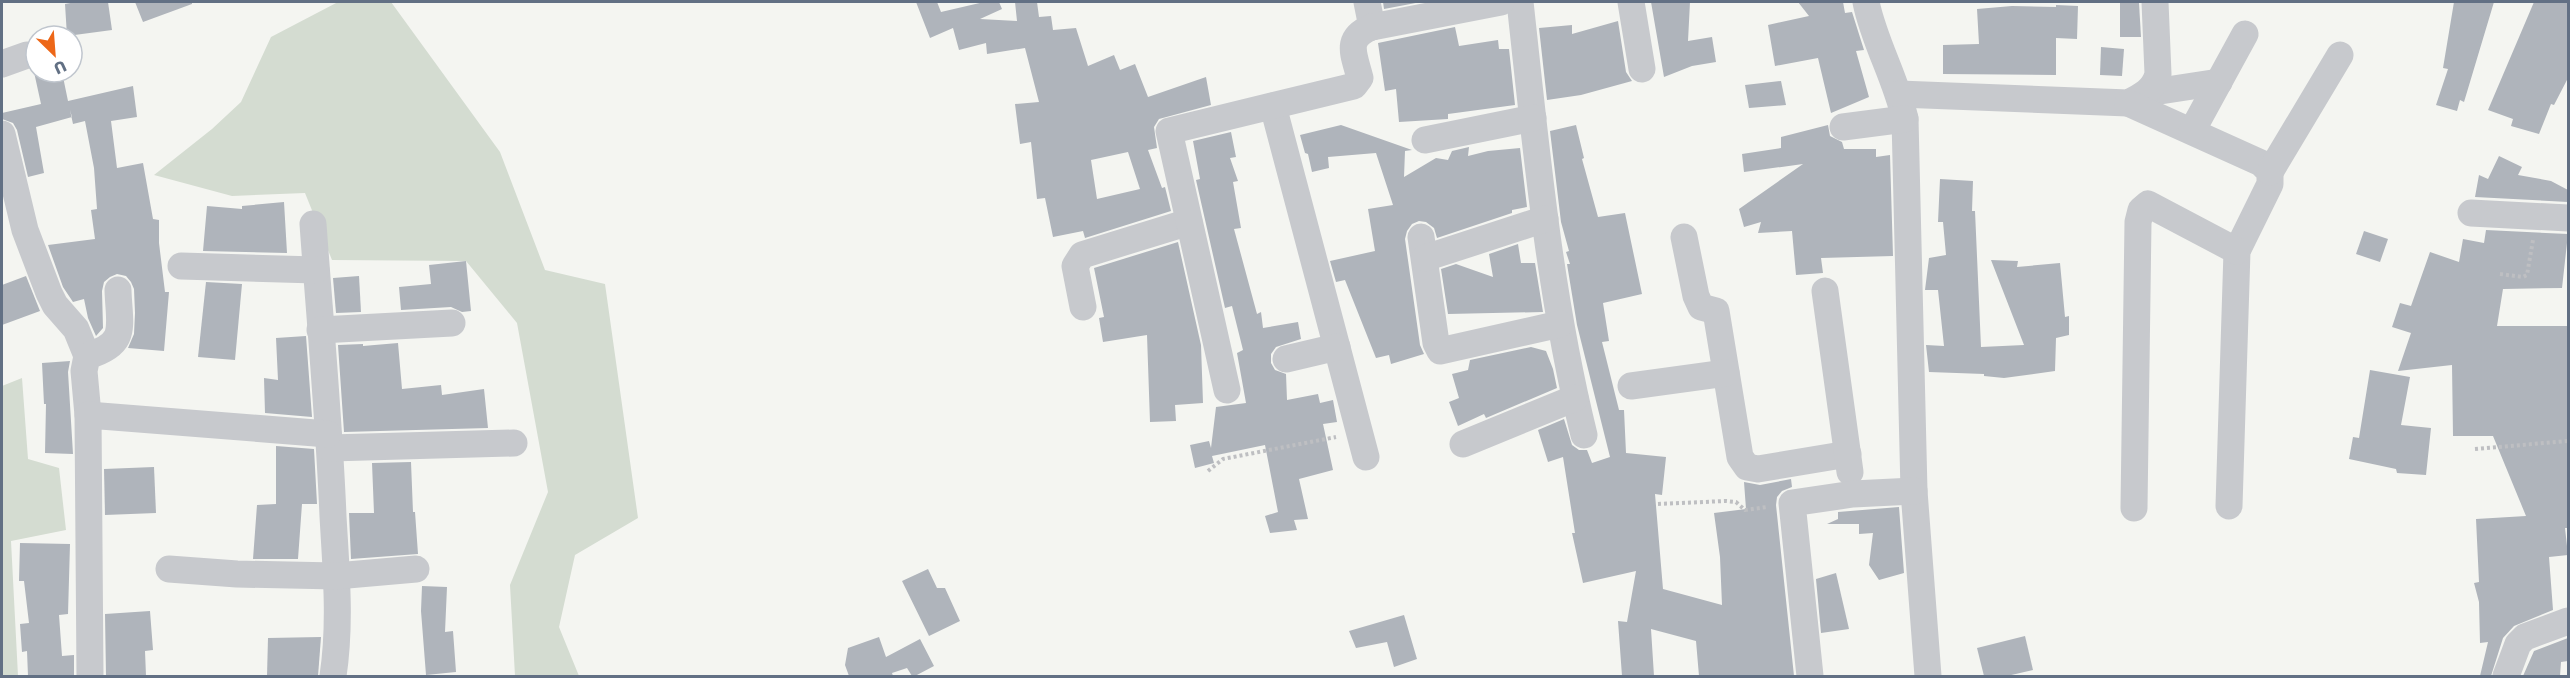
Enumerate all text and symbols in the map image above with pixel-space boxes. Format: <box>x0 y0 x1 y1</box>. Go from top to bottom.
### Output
north arrow <box>24 24 84 84</box>
text: U <box>51 56 69 78</box>

